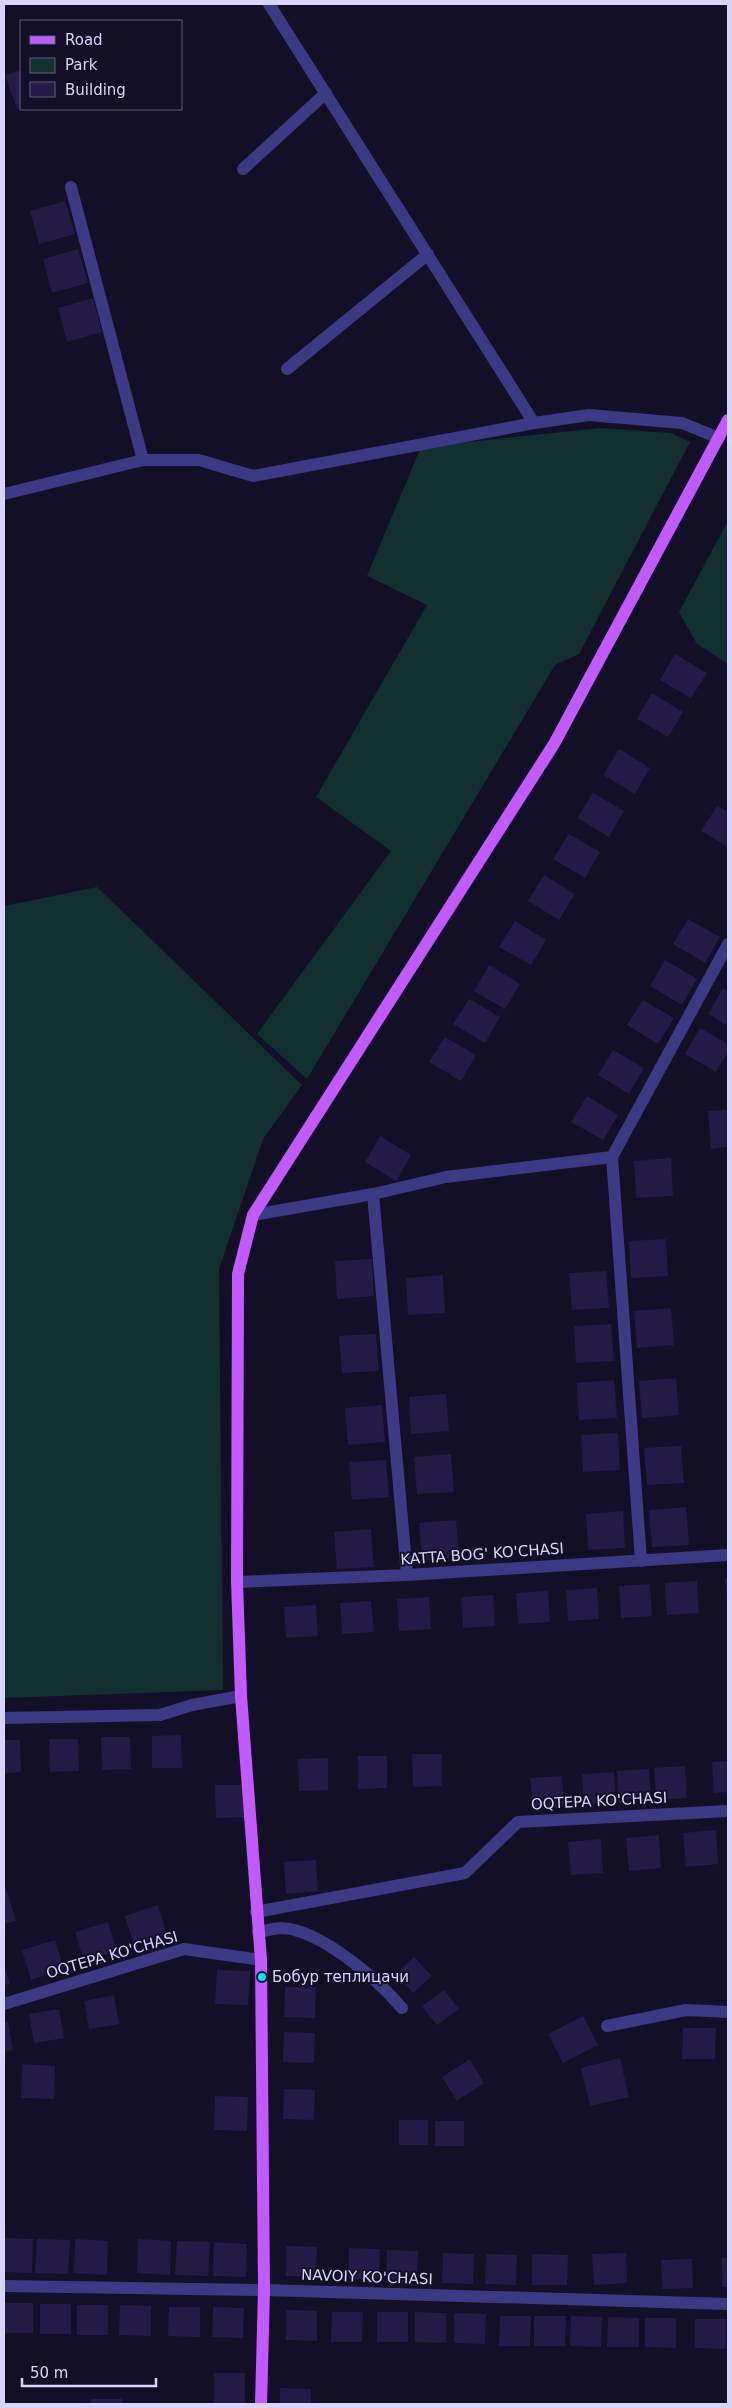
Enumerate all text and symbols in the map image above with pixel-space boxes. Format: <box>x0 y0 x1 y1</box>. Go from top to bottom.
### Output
legend <box>20 20 182 110</box>
text: Road <box>65 31 103 49</box>
text: Park <box>65 56 98 74</box>
text: Building <box>65 81 126 99</box>
street label: KATTA BOG' KO'CHASI <box>400 1539 564 1569</box>
street label: OQTEPA KO'CHASI <box>530 1788 668 1814</box>
street label: OQTEPA KO'CHASI <box>44 1928 180 1982</box>
place label: Бобур теплицачи <box>272 1968 409 1986</box>
marker: Бобур теплицачи <box>256 1971 268 1983</box>
street label: NAVOIY KO'CHASI <box>301 2266 433 2288</box>
scale bar <box>22 2356 156 2388</box>
text: 50 m <box>30 2364 68 2382</box>

